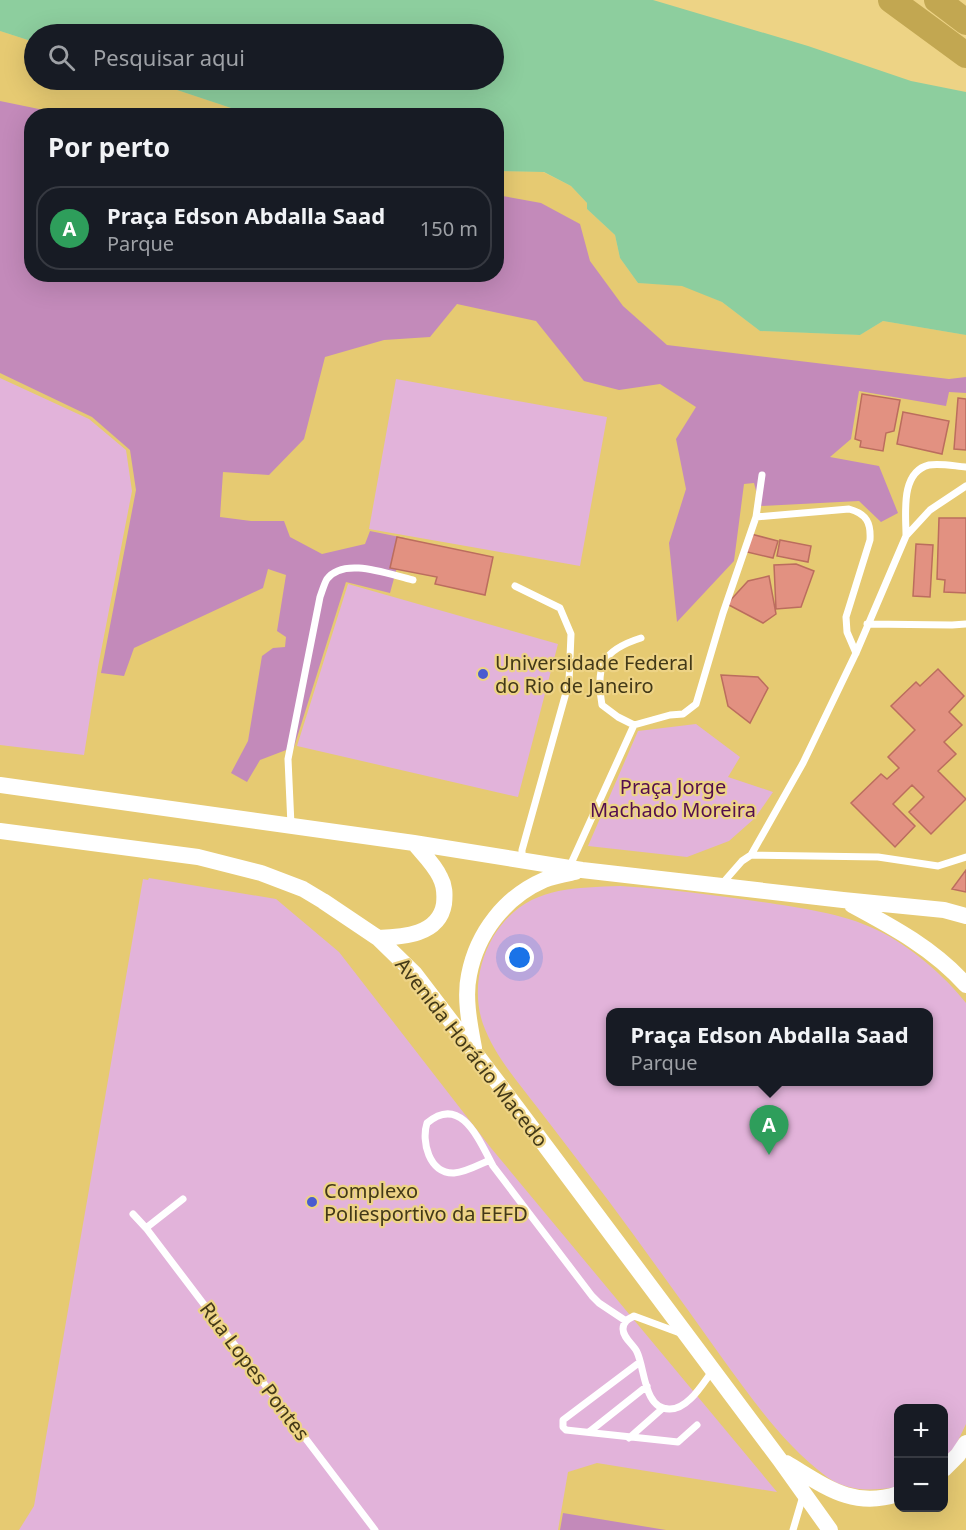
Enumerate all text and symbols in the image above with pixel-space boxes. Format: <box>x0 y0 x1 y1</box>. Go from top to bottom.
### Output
search box <box>24 24 504 90</box>
icon: search <box>45 41 78 74</box>
text: Pesquisar aqui <box>93 42 245 72</box>
text: Por perto <box>48 129 170 165</box>
text: Praça Edson Abdalla Saad <box>107 200 385 230</box>
text: A <box>63 215 76 242</box>
text: 150 m <box>420 215 478 242</box>
text: Parque <box>107 230 174 257</box>
place label: Universidade Federal do Rio de Janeiro <box>495 649 693 699</box>
marker: Universidade Federal do Rio de Janeiro <box>476 667 490 681</box>
park label: Praça Jorge Machado Moreira <box>590 773 756 823</box>
your location <box>505 943 534 972</box>
street label: Avenida Horácio Macedo <box>390 952 554 1152</box>
popup <box>606 1008 933 1086</box>
text: Praça Edson Abdalla Saad <box>630 1019 909 1049</box>
text: Parque <box>630 1049 698 1076</box>
pin: A <box>750 1106 788 1155</box>
place label: Complexo Poliesportivo da EEFD <box>324 1177 528 1227</box>
marker: Complexo Poliesportivo da EEFD <box>305 1195 319 1209</box>
street label: Rua Lopes Pontes <box>194 1296 316 1446</box>
map controls <box>894 1404 948 1512</box>
button: + <box>894 1404 948 1458</box>
button: − <box>894 1458 948 1512</box>

